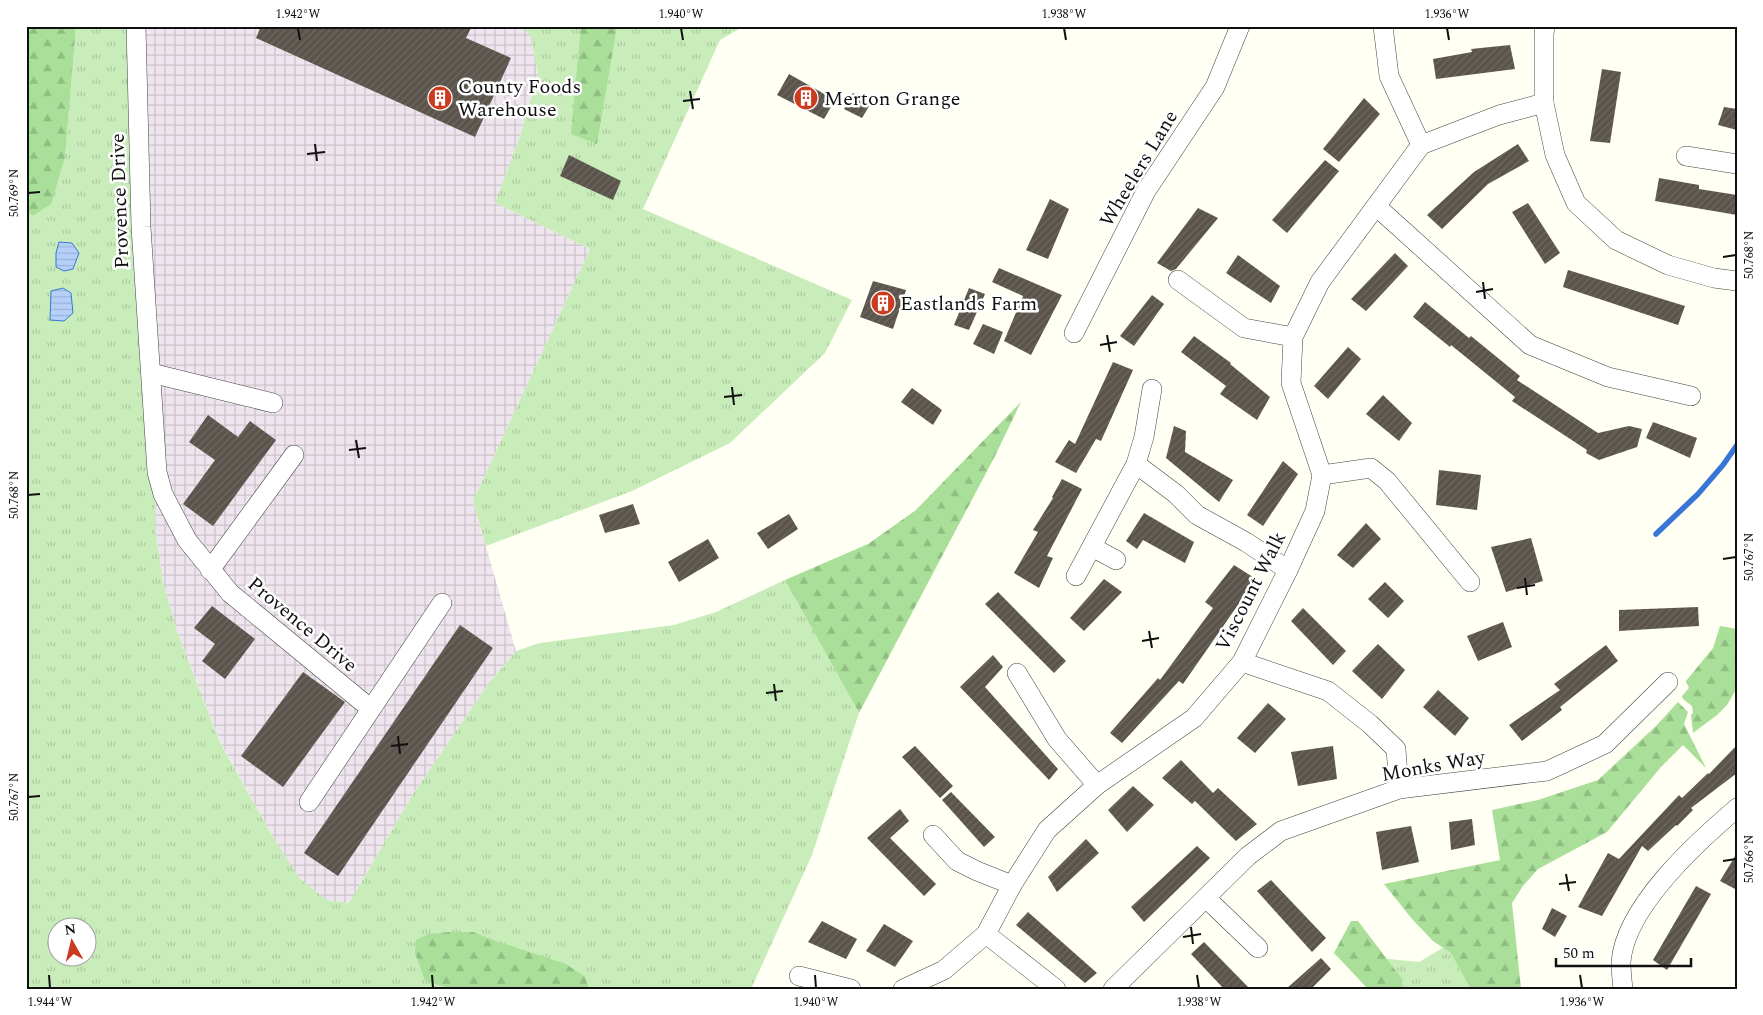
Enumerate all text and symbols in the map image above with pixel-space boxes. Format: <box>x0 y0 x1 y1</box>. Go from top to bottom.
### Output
text: 1.942°W <box>276 5 321 24</box>
text: 1.940°W <box>659 5 704 24</box>
text: 1.938°W <box>1042 5 1087 24</box>
text: 1.936°W <box>1425 5 1470 24</box>
place label: County Foods Warehouse <box>458 72 581 125</box>
place label: Merton Grange <box>824 84 961 114</box>
building icon: County Foods Warehouse <box>427 85 453 111</box>
building icon: Merton Grange <box>793 85 819 111</box>
street label: Wheelers Lane <box>1092 104 1186 233</box>
street label: Provence Drive <box>103 133 137 269</box>
text: 50.769°N <box>5 169 24 217</box>
text: 50.768°N <box>1740 231 1759 279</box>
place label: Eastlands Farm <box>900 289 1037 319</box>
building icon: Eastlands Farm <box>870 290 896 316</box>
text: 50.768°N <box>5 471 24 519</box>
street label: Viscount Walk <box>1208 526 1294 657</box>
text: 50.767°N <box>1740 533 1759 581</box>
street label: Provence Drive <box>241 570 364 680</box>
street label: Monks Way <box>1379 742 1489 790</box>
text: 50.767°N <box>5 773 24 821</box>
text: 50.766°N <box>1740 835 1759 883</box>
north arrow <box>48 918 98 968</box>
text: N <box>63 918 77 941</box>
scale bar <box>1556 935 1690 967</box>
text: 50 m <box>1563 942 1595 965</box>
text: 1.944°W <box>28 993 73 1012</box>
text: 1.942°W <box>411 993 456 1012</box>
text: 1.940°W <box>794 993 839 1012</box>
text: 1.938°W <box>1177 993 1222 1012</box>
text: 1.936°W <box>1560 993 1605 1012</box>

